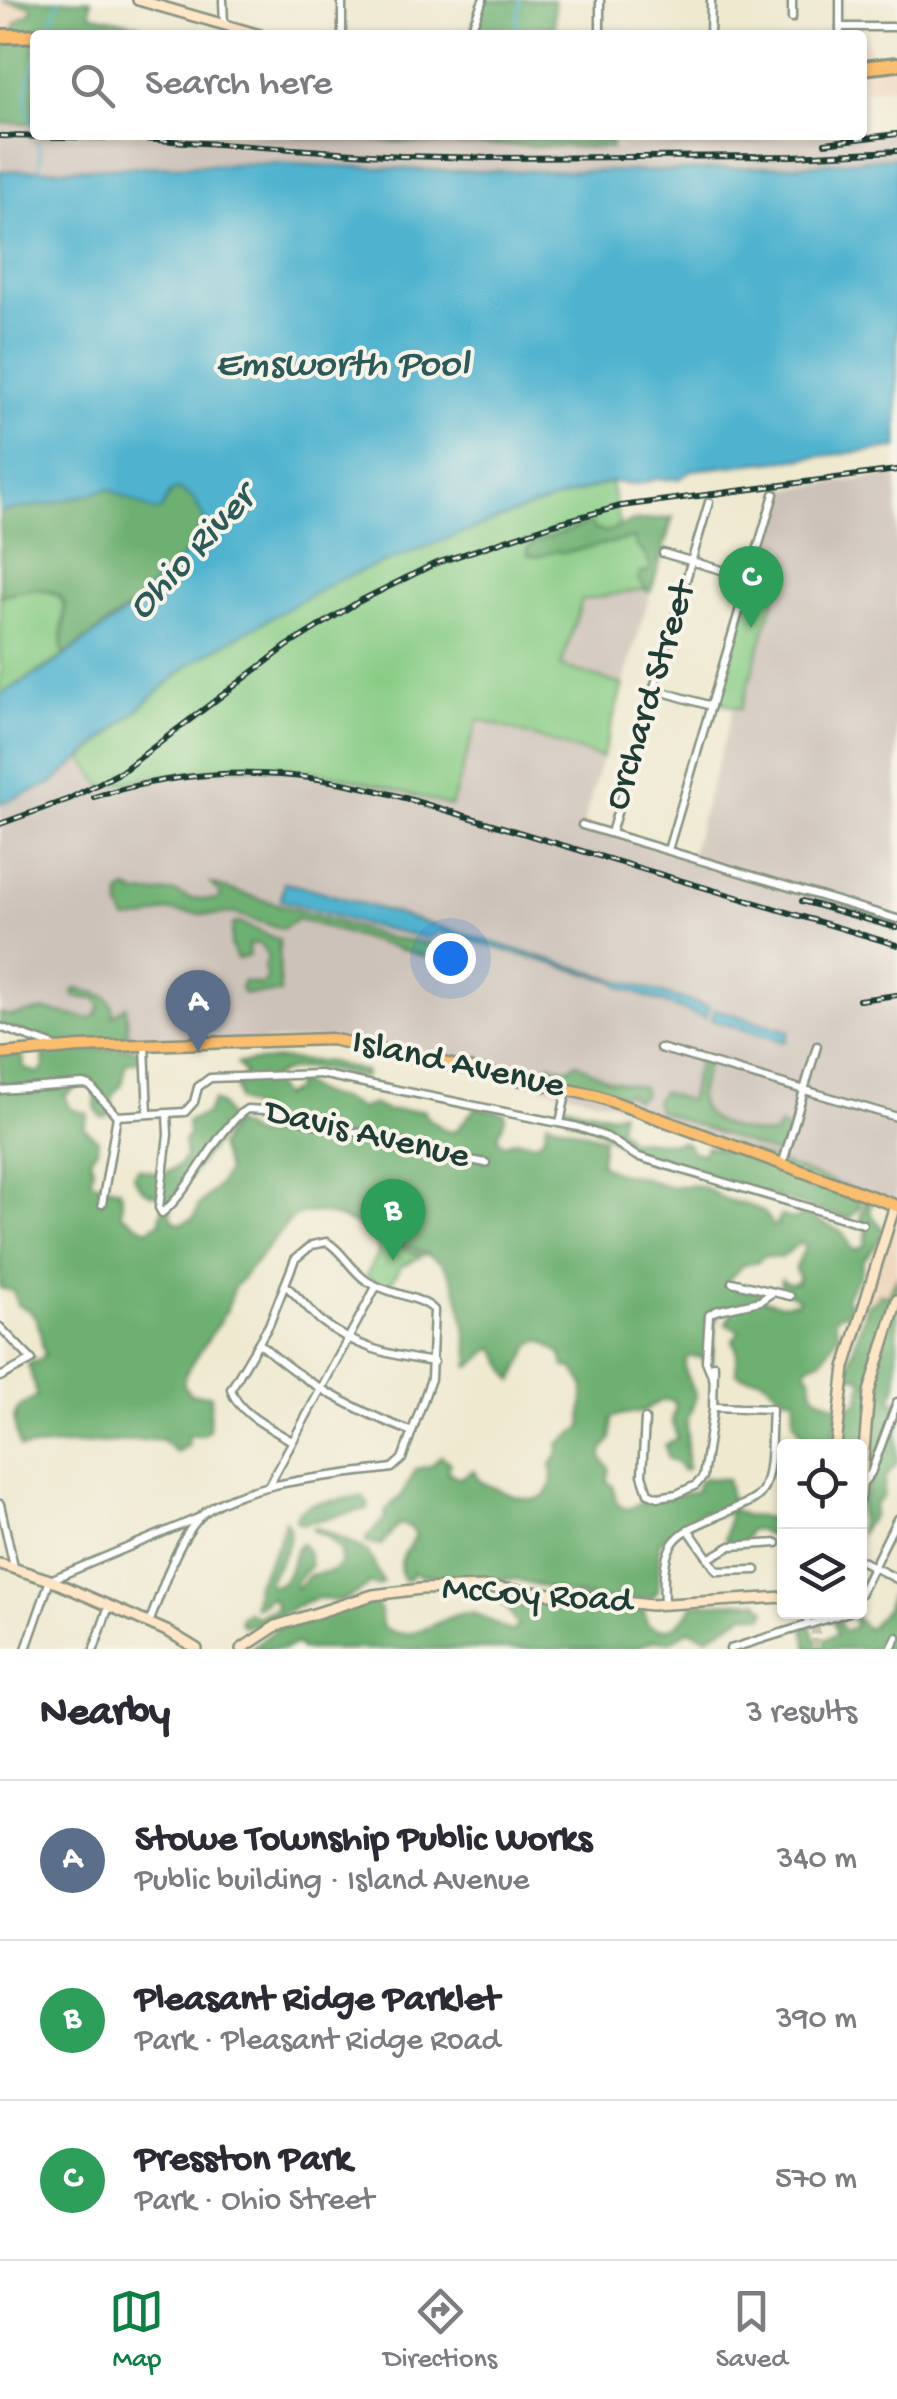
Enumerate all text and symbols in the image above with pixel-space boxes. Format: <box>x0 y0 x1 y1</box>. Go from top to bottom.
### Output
search box <box>30 30 867 140</box>
icon: search <box>65 58 120 113</box>
text: Search here <box>145 63 332 107</box>
water label: Emsworth Pool <box>215 343 471 390</box>
water label: Ohio River <box>119 471 272 631</box>
pin: C <box>718 546 784 628</box>
street label: Orchard Street <box>596 573 709 816</box>
your location <box>425 933 476 984</box>
pin: A <box>166 970 230 1052</box>
street label: Island Avenue <box>348 1022 569 1110</box>
street label: Davis Avenue <box>258 1090 474 1181</box>
pin: B <box>360 1178 426 1261</box>
map controls <box>777 1439 867 1619</box>
button: locate <box>777 1439 867 1529</box>
button: layers <box>777 1529 867 1619</box>
street label: McCoy Road <box>441 1568 636 1626</box>
text: Nearby <box>40 1690 170 1739</box>
text: 3 results <box>746 1695 857 1733</box>
text: Stowe Township Public Works <box>135 1819 592 1863</box>
text: A <box>63 1841 82 1879</box>
text: 340 m <box>777 1841 857 1879</box>
text: Public building · Island Avenue <box>135 1863 529 1901</box>
text: Pleasant Ridge Parklet <box>135 1979 499 2023</box>
text: B <box>64 2001 81 2039</box>
text: 390 m <box>776 2001 857 2039</box>
text: Park · Pleasant Ridge Road <box>135 2023 500 2061</box>
text: Presston Park <box>135 2139 352 2183</box>
text: C <box>64 2161 81 2199</box>
text: 570 m <box>775 2161 857 2199</box>
text: Park · Ohio Street <box>135 2183 374 2221</box>
tab: Map <box>109 2284 164 2377</box>
tab: Directions <box>383 2284 497 2377</box>
tab: Saved <box>716 2284 788 2377</box>

